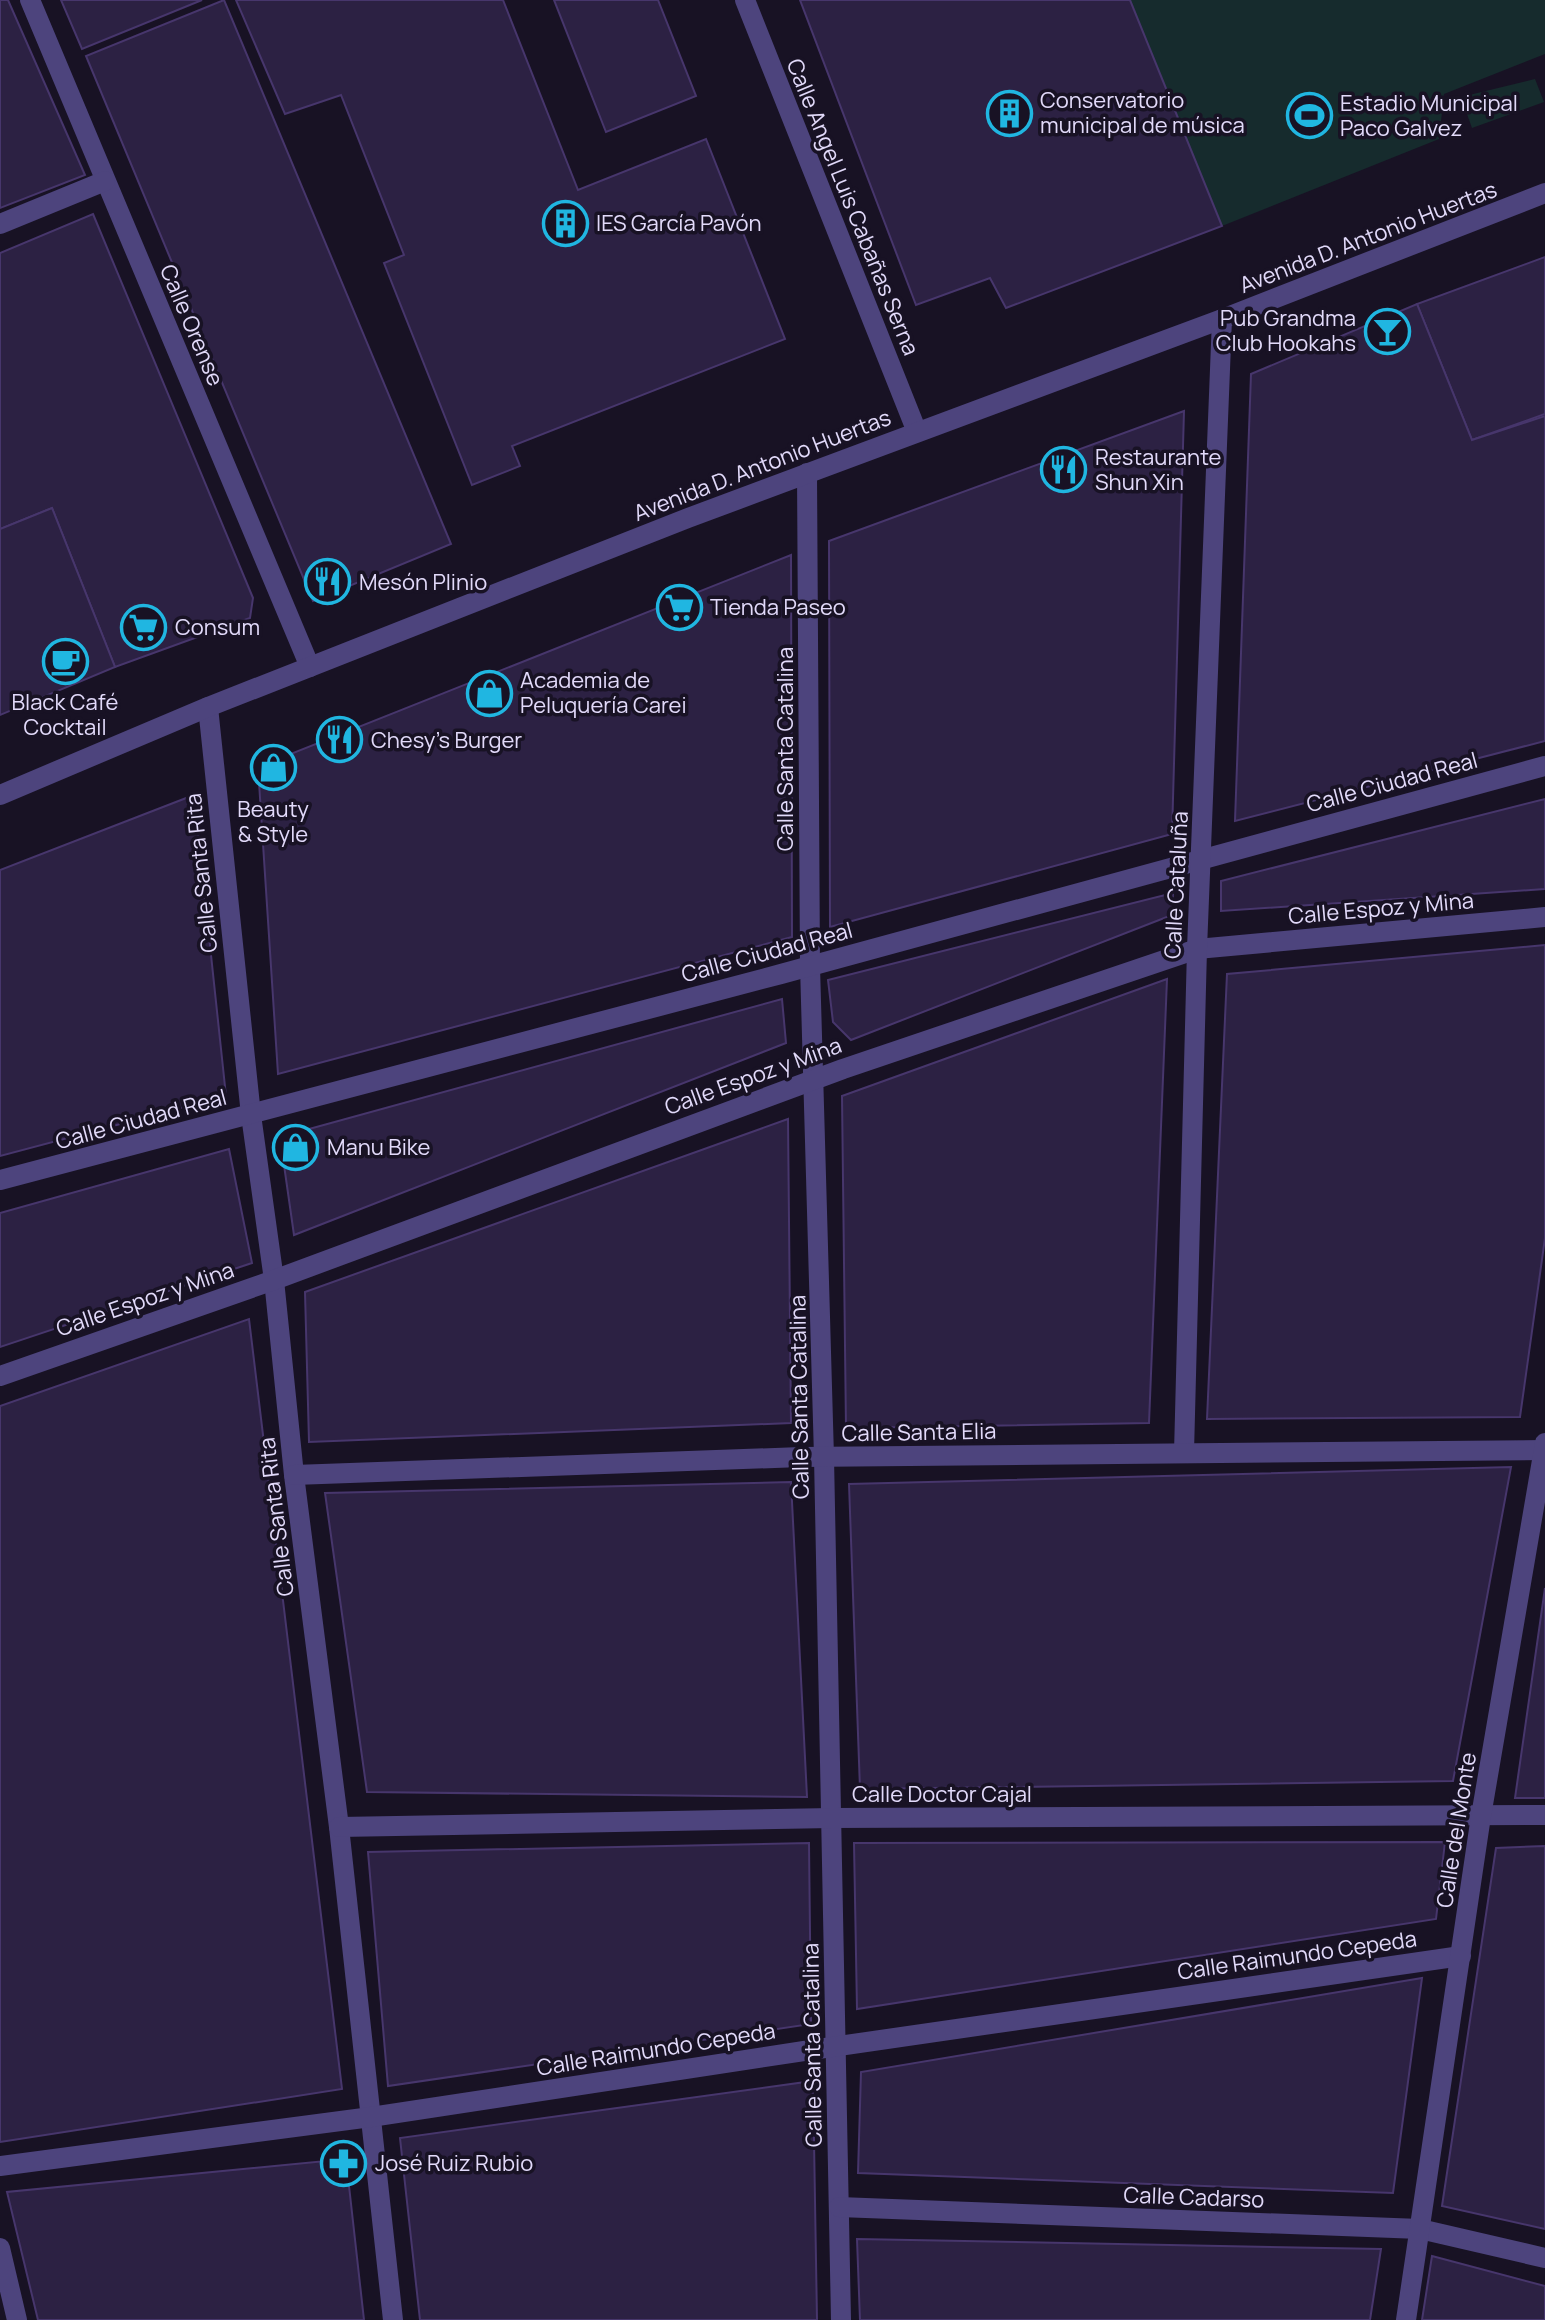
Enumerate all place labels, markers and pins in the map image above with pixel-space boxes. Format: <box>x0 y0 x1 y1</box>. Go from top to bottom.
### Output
place label: Conservatorio municipal de música <box>1040 85 1245 140</box>
place label: Estadio Municipal Paco Galvez <box>1340 88 1518 143</box>
building icon: Conservatorio municipal de música <box>985 89 1033 137</box>
sports icon: Estadio Municipal Paco Galvez <box>1285 92 1333 140</box>
building icon: IES García Pavón <box>541 199 589 247</box>
place label: IES García Pavón <box>596 208 761 238</box>
place label: Pub Grandma Club Hookahs <box>1216 303 1356 358</box>
bar icon: Pub Grandma Club Hookahs <box>1363 307 1411 355</box>
place label: Restaurante Shun Xin <box>1095 442 1222 497</box>
restaurant icon: Restaurante Shun Xin <box>1040 446 1088 494</box>
restaurant icon: Mesón Plinio <box>304 558 352 606</box>
place label: Mesón Plinio <box>359 567 487 597</box>
supermarket icon: Tienda Paseo <box>655 583 703 631</box>
place label: Tienda Paseo <box>710 592 846 622</box>
supermarket icon: Consum <box>120 603 168 651</box>
place label: Consum <box>175 612 260 642</box>
cafe icon: Black Café Cocktail <box>41 637 89 685</box>
place label: Academia de Peluquería Carei <box>520 665 687 720</box>
shop icon: Academia de Peluquería Carei <box>465 669 513 717</box>
place label: Black Café Cocktail <box>12 687 119 742</box>
restaurant icon: Chesy's Burger <box>316 716 364 764</box>
place label: Chesy's Burger <box>371 725 522 755</box>
shop icon: Beauty & Style <box>249 744 297 792</box>
place label: Beauty & Style <box>237 794 309 849</box>
shop icon: Manu Bike <box>272 1123 320 1171</box>
place label: Manu Bike <box>327 1132 431 1162</box>
pharmacy icon: José Ruiz Rubio <box>320 2139 368 2187</box>
place label: José Ruiz Rubio <box>375 2148 533 2178</box>

